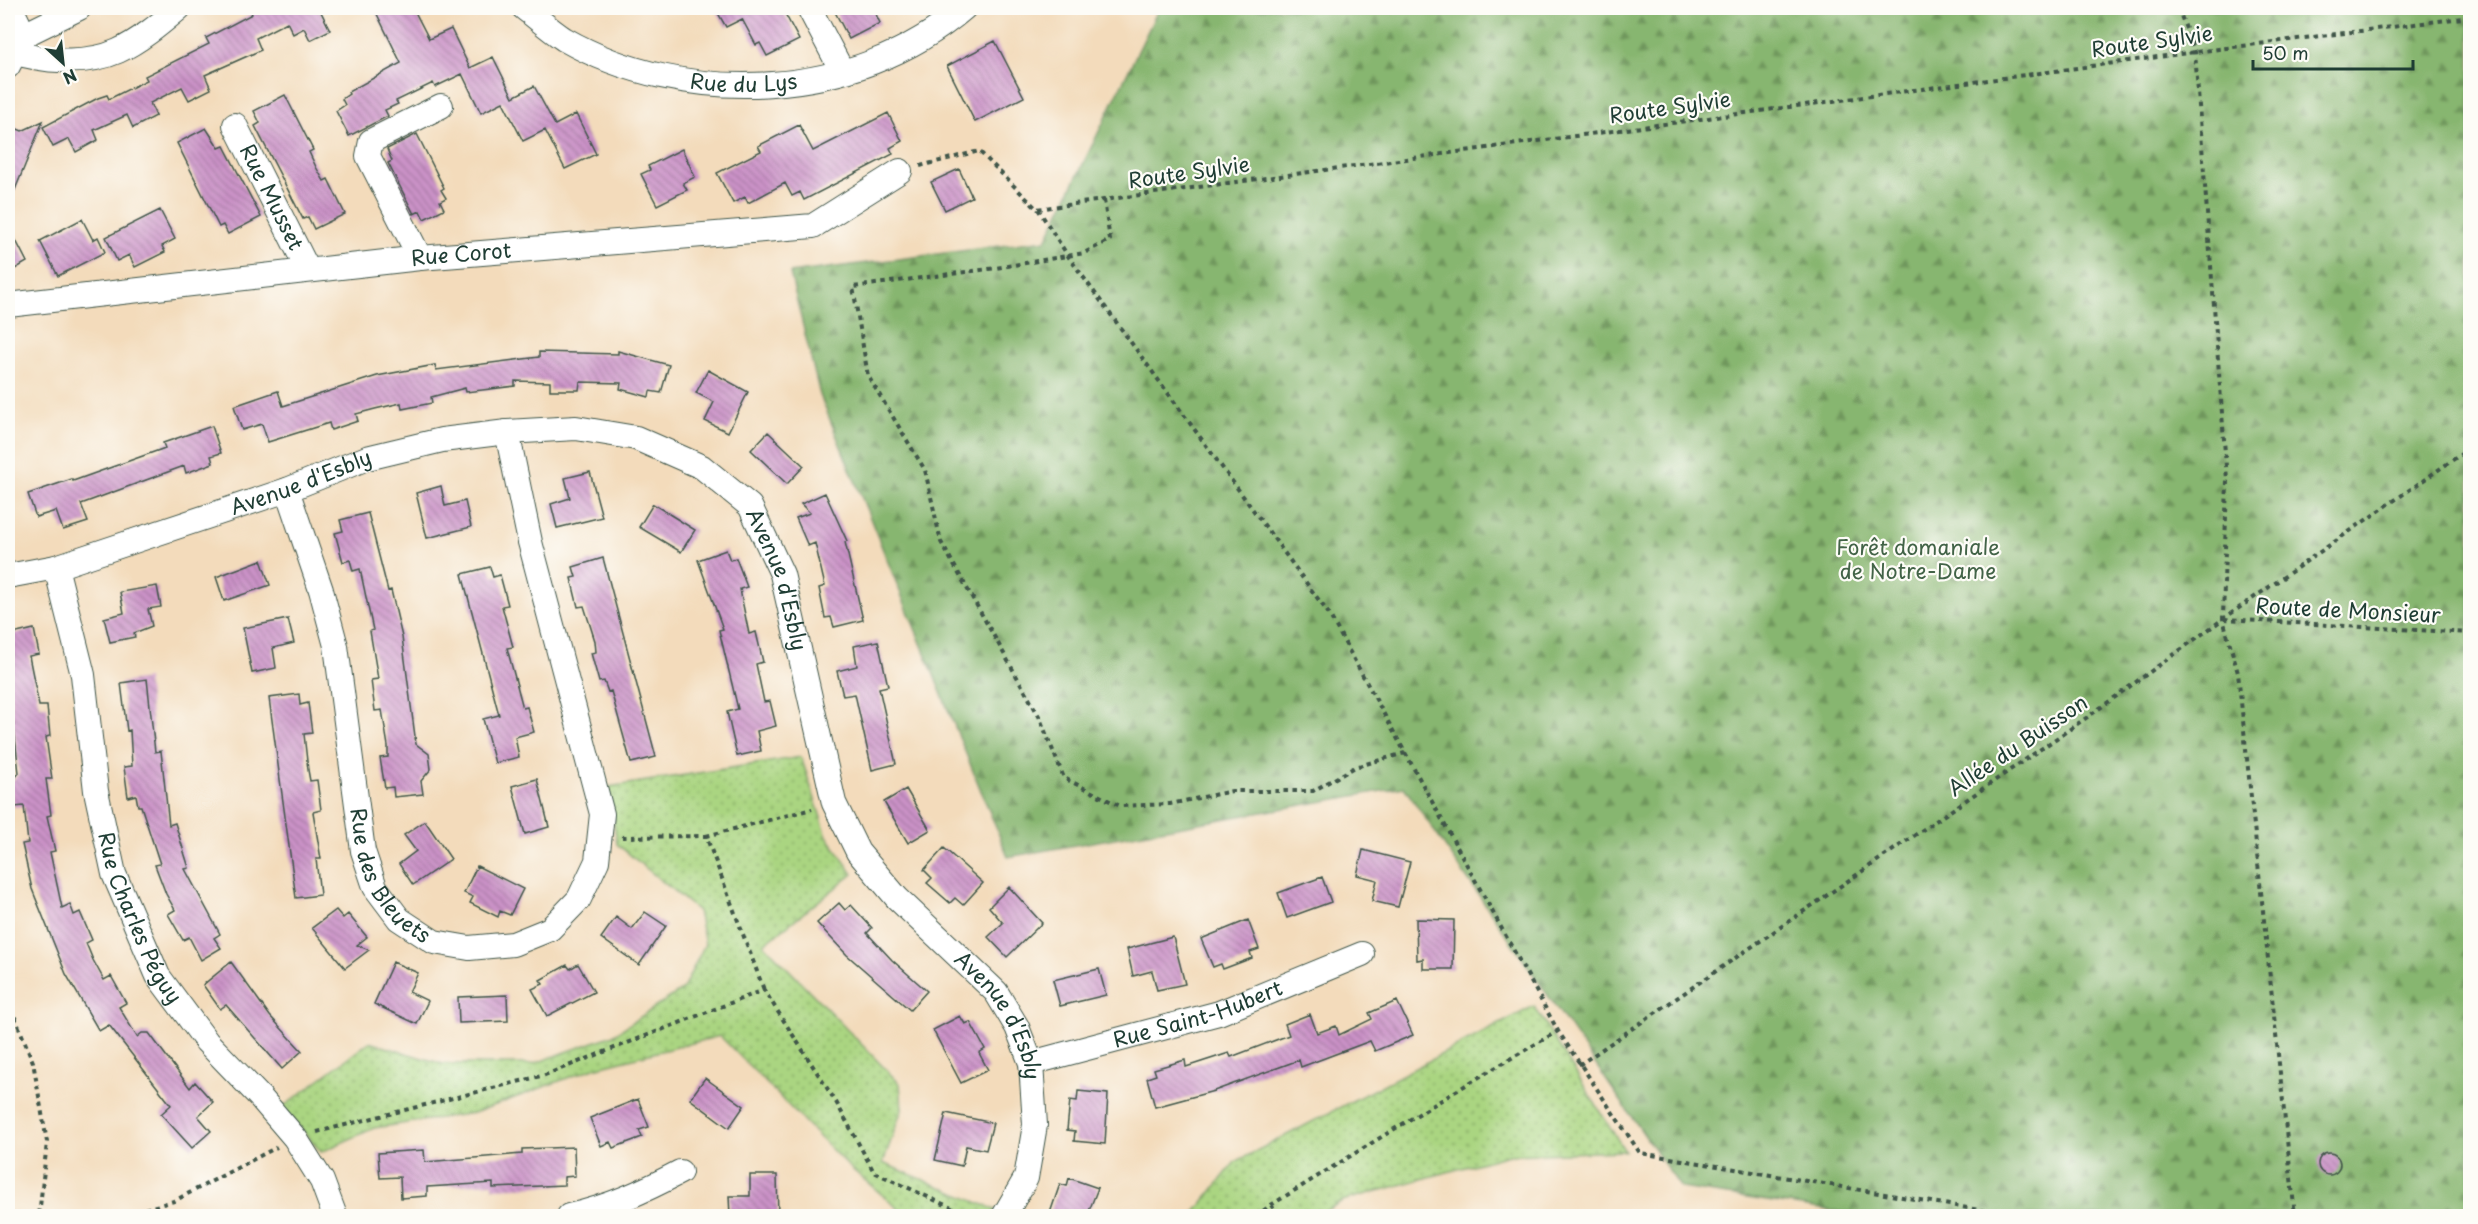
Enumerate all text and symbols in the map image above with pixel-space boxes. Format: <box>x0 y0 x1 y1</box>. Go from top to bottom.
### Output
street label: Route Sylvie <box>2089 16 2215 64</box>
north arrow <box>33 33 93 93</box>
scale bar <box>2253 33 2414 71</box>
text: 50 m <box>2262 39 2309 66</box>
text: N <box>59 64 81 91</box>
street label: Rue du Lys <box>688 64 799 99</box>
street label: Route Sylvie <box>1607 82 1733 130</box>
street label: Rue Musset <box>233 138 313 255</box>
street label: Route Sylvie <box>1126 147 1252 195</box>
street label: Rue Corot <box>409 233 512 273</box>
street label: Avenue d'Esbly <box>226 440 376 522</box>
street label: Avenue d'Esbly <box>739 502 817 653</box>
park label: Forêt domaniale de Notre-Dame <box>1836 530 2000 586</box>
street label: Route de Monsieur <box>2255 588 2442 630</box>
street label: Allée du Buisson <box>1940 686 2093 803</box>
street label: Rue des Bleuets <box>343 806 438 950</box>
street label: Rue Charles Péguy <box>91 829 191 1010</box>
street label: Avenue d'Esbly <box>948 943 1050 1080</box>
street label: Rue Saint-Hubert <box>1109 971 1287 1055</box>

